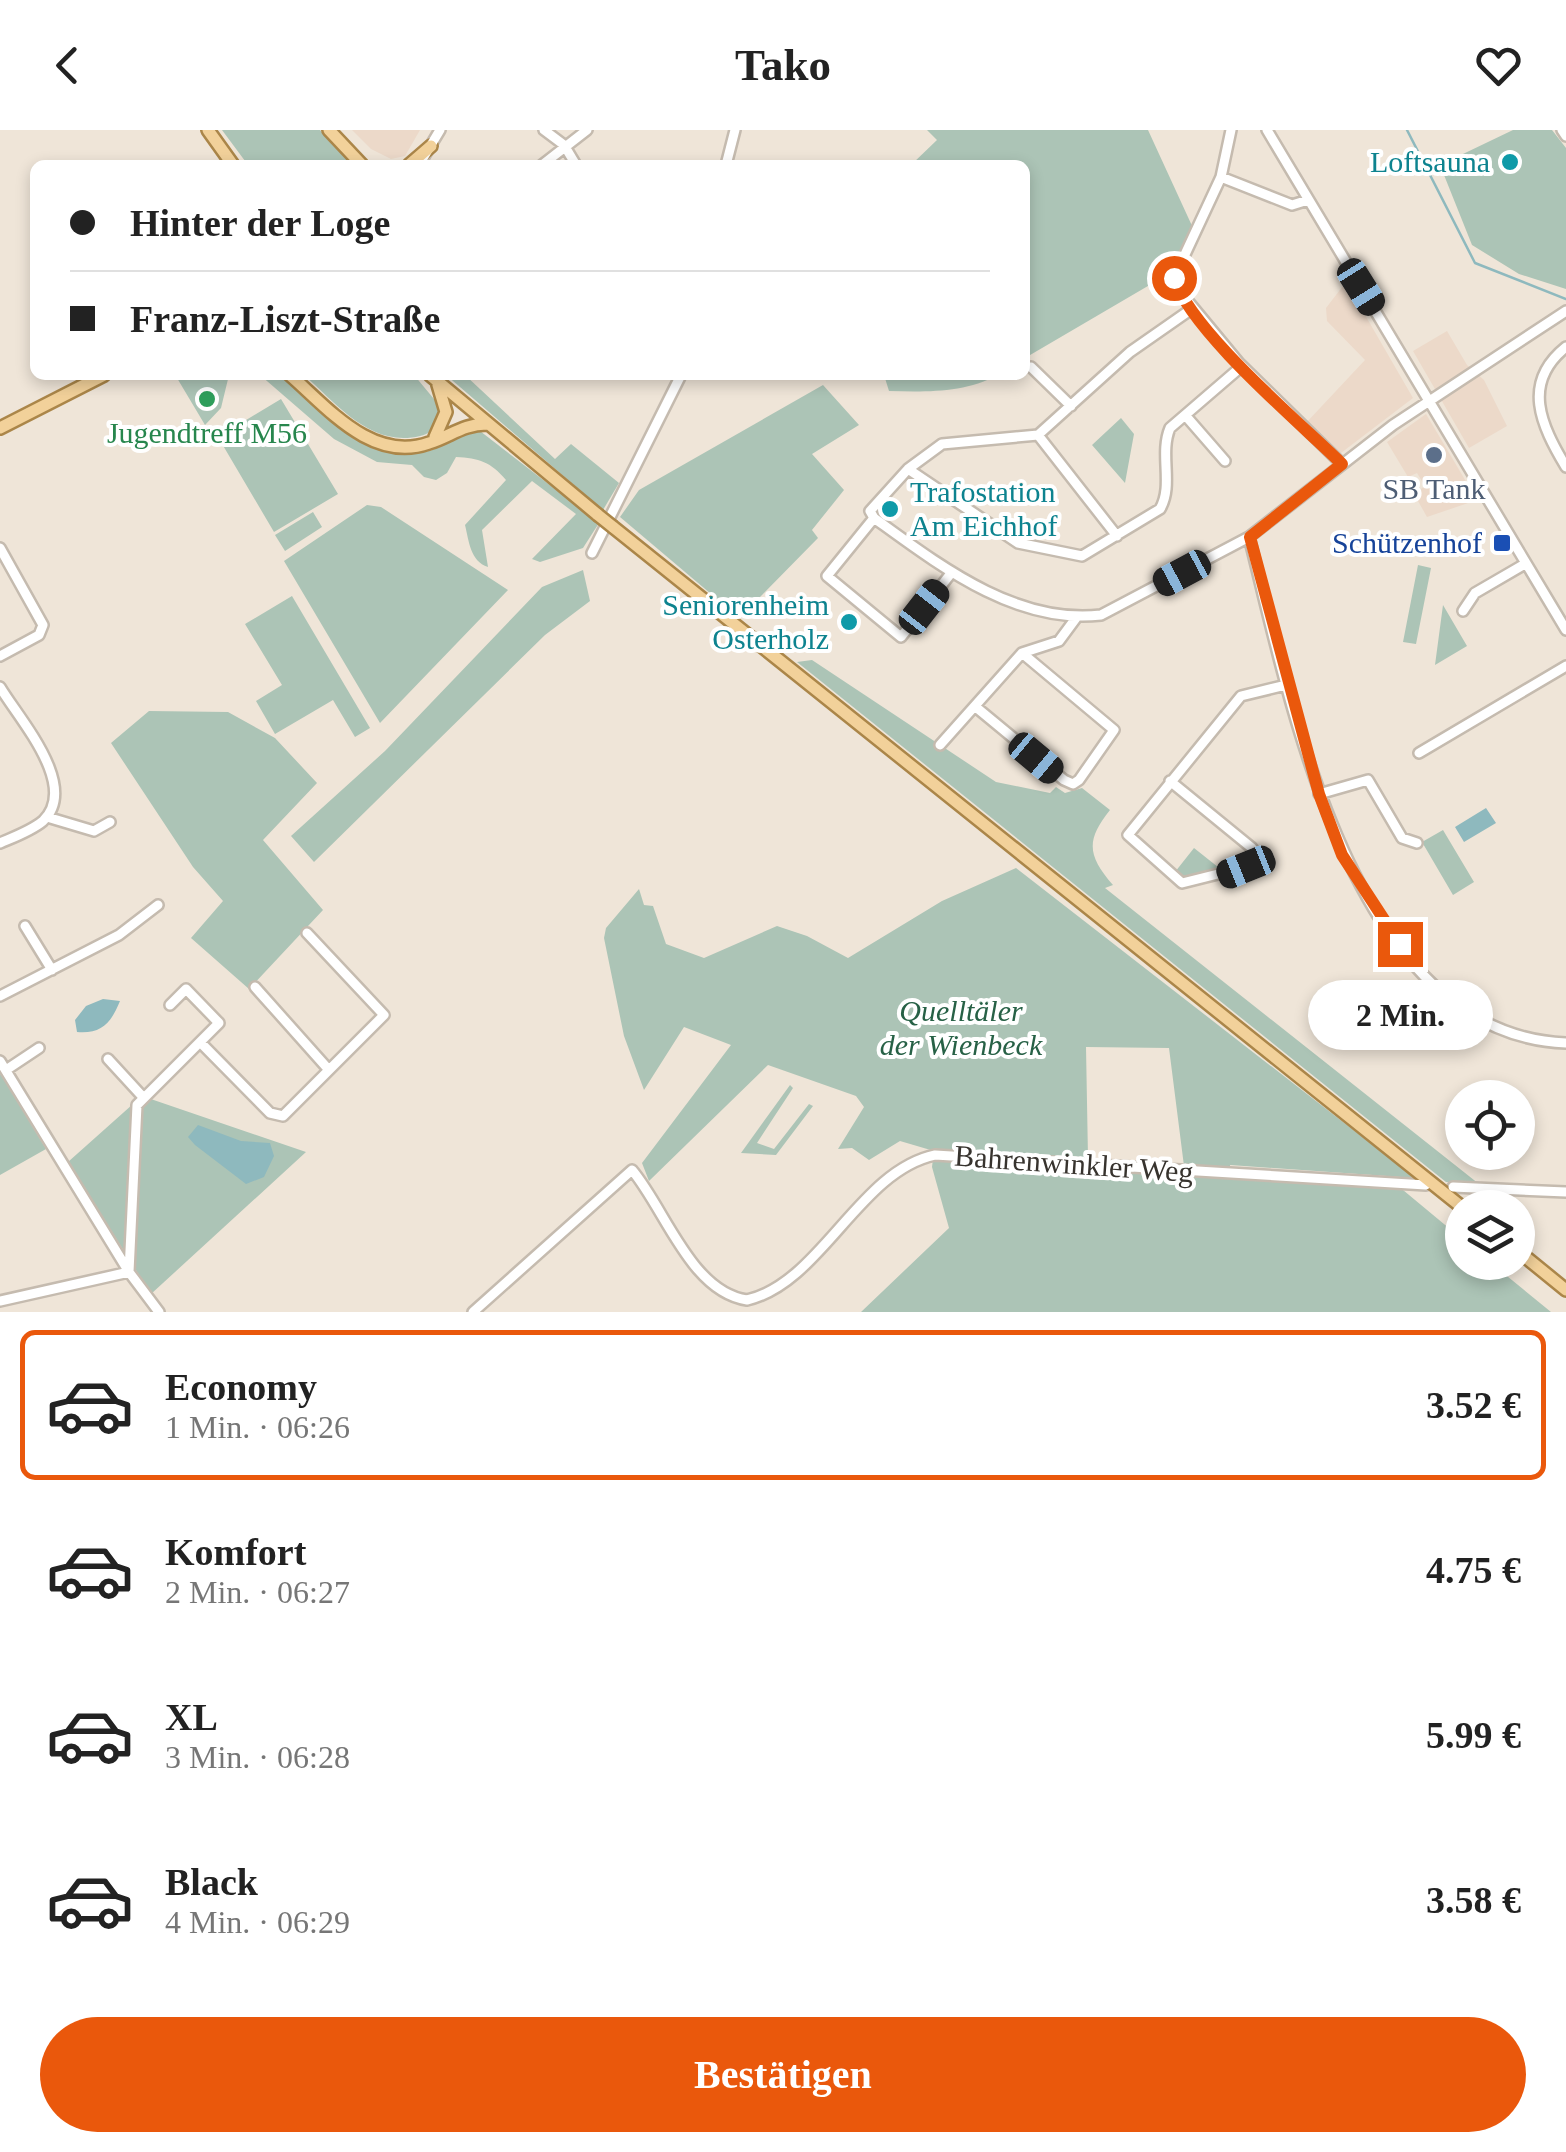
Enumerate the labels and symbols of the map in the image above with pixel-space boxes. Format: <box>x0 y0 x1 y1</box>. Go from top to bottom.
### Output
place label: Loftsauna <box>1370 145 1490 178</box>
marker: Loftsauna <box>1499 151 1521 173</box>
car <box>1332 254 1390 320</box>
route start <box>1152 256 1197 301</box>
marker: Jugendtreff M56 <box>196 388 218 410</box>
place label: Jugendtreff M56 <box>107 416 307 449</box>
marker: SB Tank <box>1423 444 1445 466</box>
place label: SB Tank <box>1382 472 1486 505</box>
place label: Trafostation Am Eichhof <box>910 475 1057 542</box>
marker: Trafostation Am Eichhof <box>879 498 901 520</box>
place label: Schützenhof <box>1332 526 1482 559</box>
marker: Schützenhof <box>1491 532 1513 554</box>
car <box>1148 546 1216 600</box>
car <box>894 574 954 640</box>
place label: Seniorenheim Osterholz <box>662 588 829 655</box>
marker: Seniorenheim Osterholz <box>838 611 860 633</box>
car <box>1003 727 1069 789</box>
car <box>1213 842 1279 892</box>
route end <box>1378 922 1423 967</box>
callout: 2 Min. <box>1308 979 1492 1049</box>
park label: Quelltäler der Wienbeck <box>880 994 1043 1061</box>
street label: Bahrenwinkler Weg <box>953 1139 1195 1188</box>

